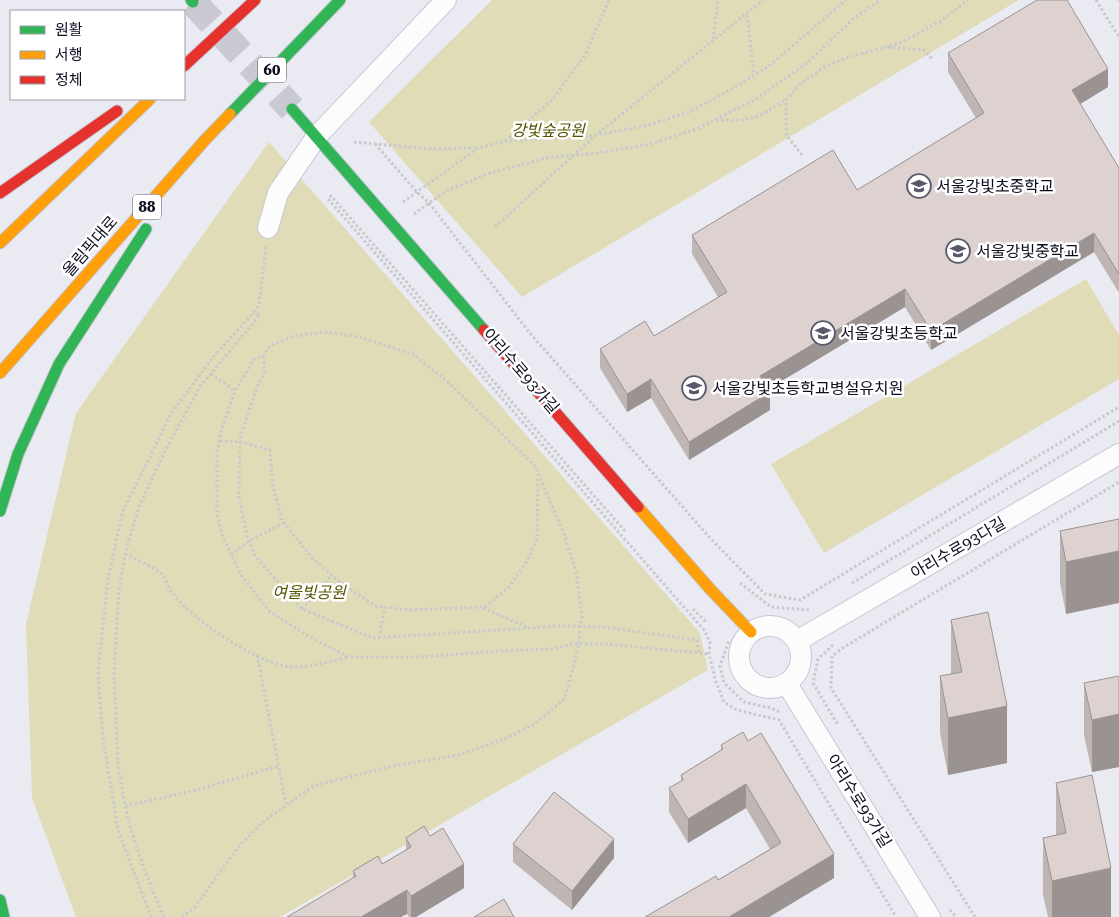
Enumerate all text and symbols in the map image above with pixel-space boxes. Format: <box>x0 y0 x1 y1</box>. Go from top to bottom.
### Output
legend <box>10 10 185 100</box>
text: 원활 <box>55 21 83 39</box>
text: 서행 <box>55 46 83 64</box>
road number: 60 <box>258 58 286 82</box>
text: 정체 <box>55 71 83 89</box>
park label: 강빛숲공원 <box>511 121 586 140</box>
school or university icon: 서울강빛초중학교 <box>906 173 932 199</box>
place label: 서울강빛초중학교 <box>936 177 1054 196</box>
road number: 88 <box>133 194 161 220</box>
street label: 올림픽대로 <box>59 212 121 280</box>
school or university icon: 서울강빛중학교 <box>945 238 971 264</box>
place label: 서울강빛중학교 <box>976 242 1079 261</box>
school or university icon: 서울강빛초등학교 <box>810 320 836 346</box>
place label: 서울강빛초등학교 <box>840 324 958 343</box>
street label: 아리수로93가길 <box>479 325 563 417</box>
school or university icon: 서울강빛초등학교병설유치원 <box>681 375 707 401</box>
place label: 서울강빛초등학교병설유치원 <box>712 379 903 398</box>
street label: 아리수로93다길 <box>907 513 1009 583</box>
park label: 여울빛공원 <box>272 583 347 602</box>
street label: 아리수로93가길 <box>823 751 895 851</box>

